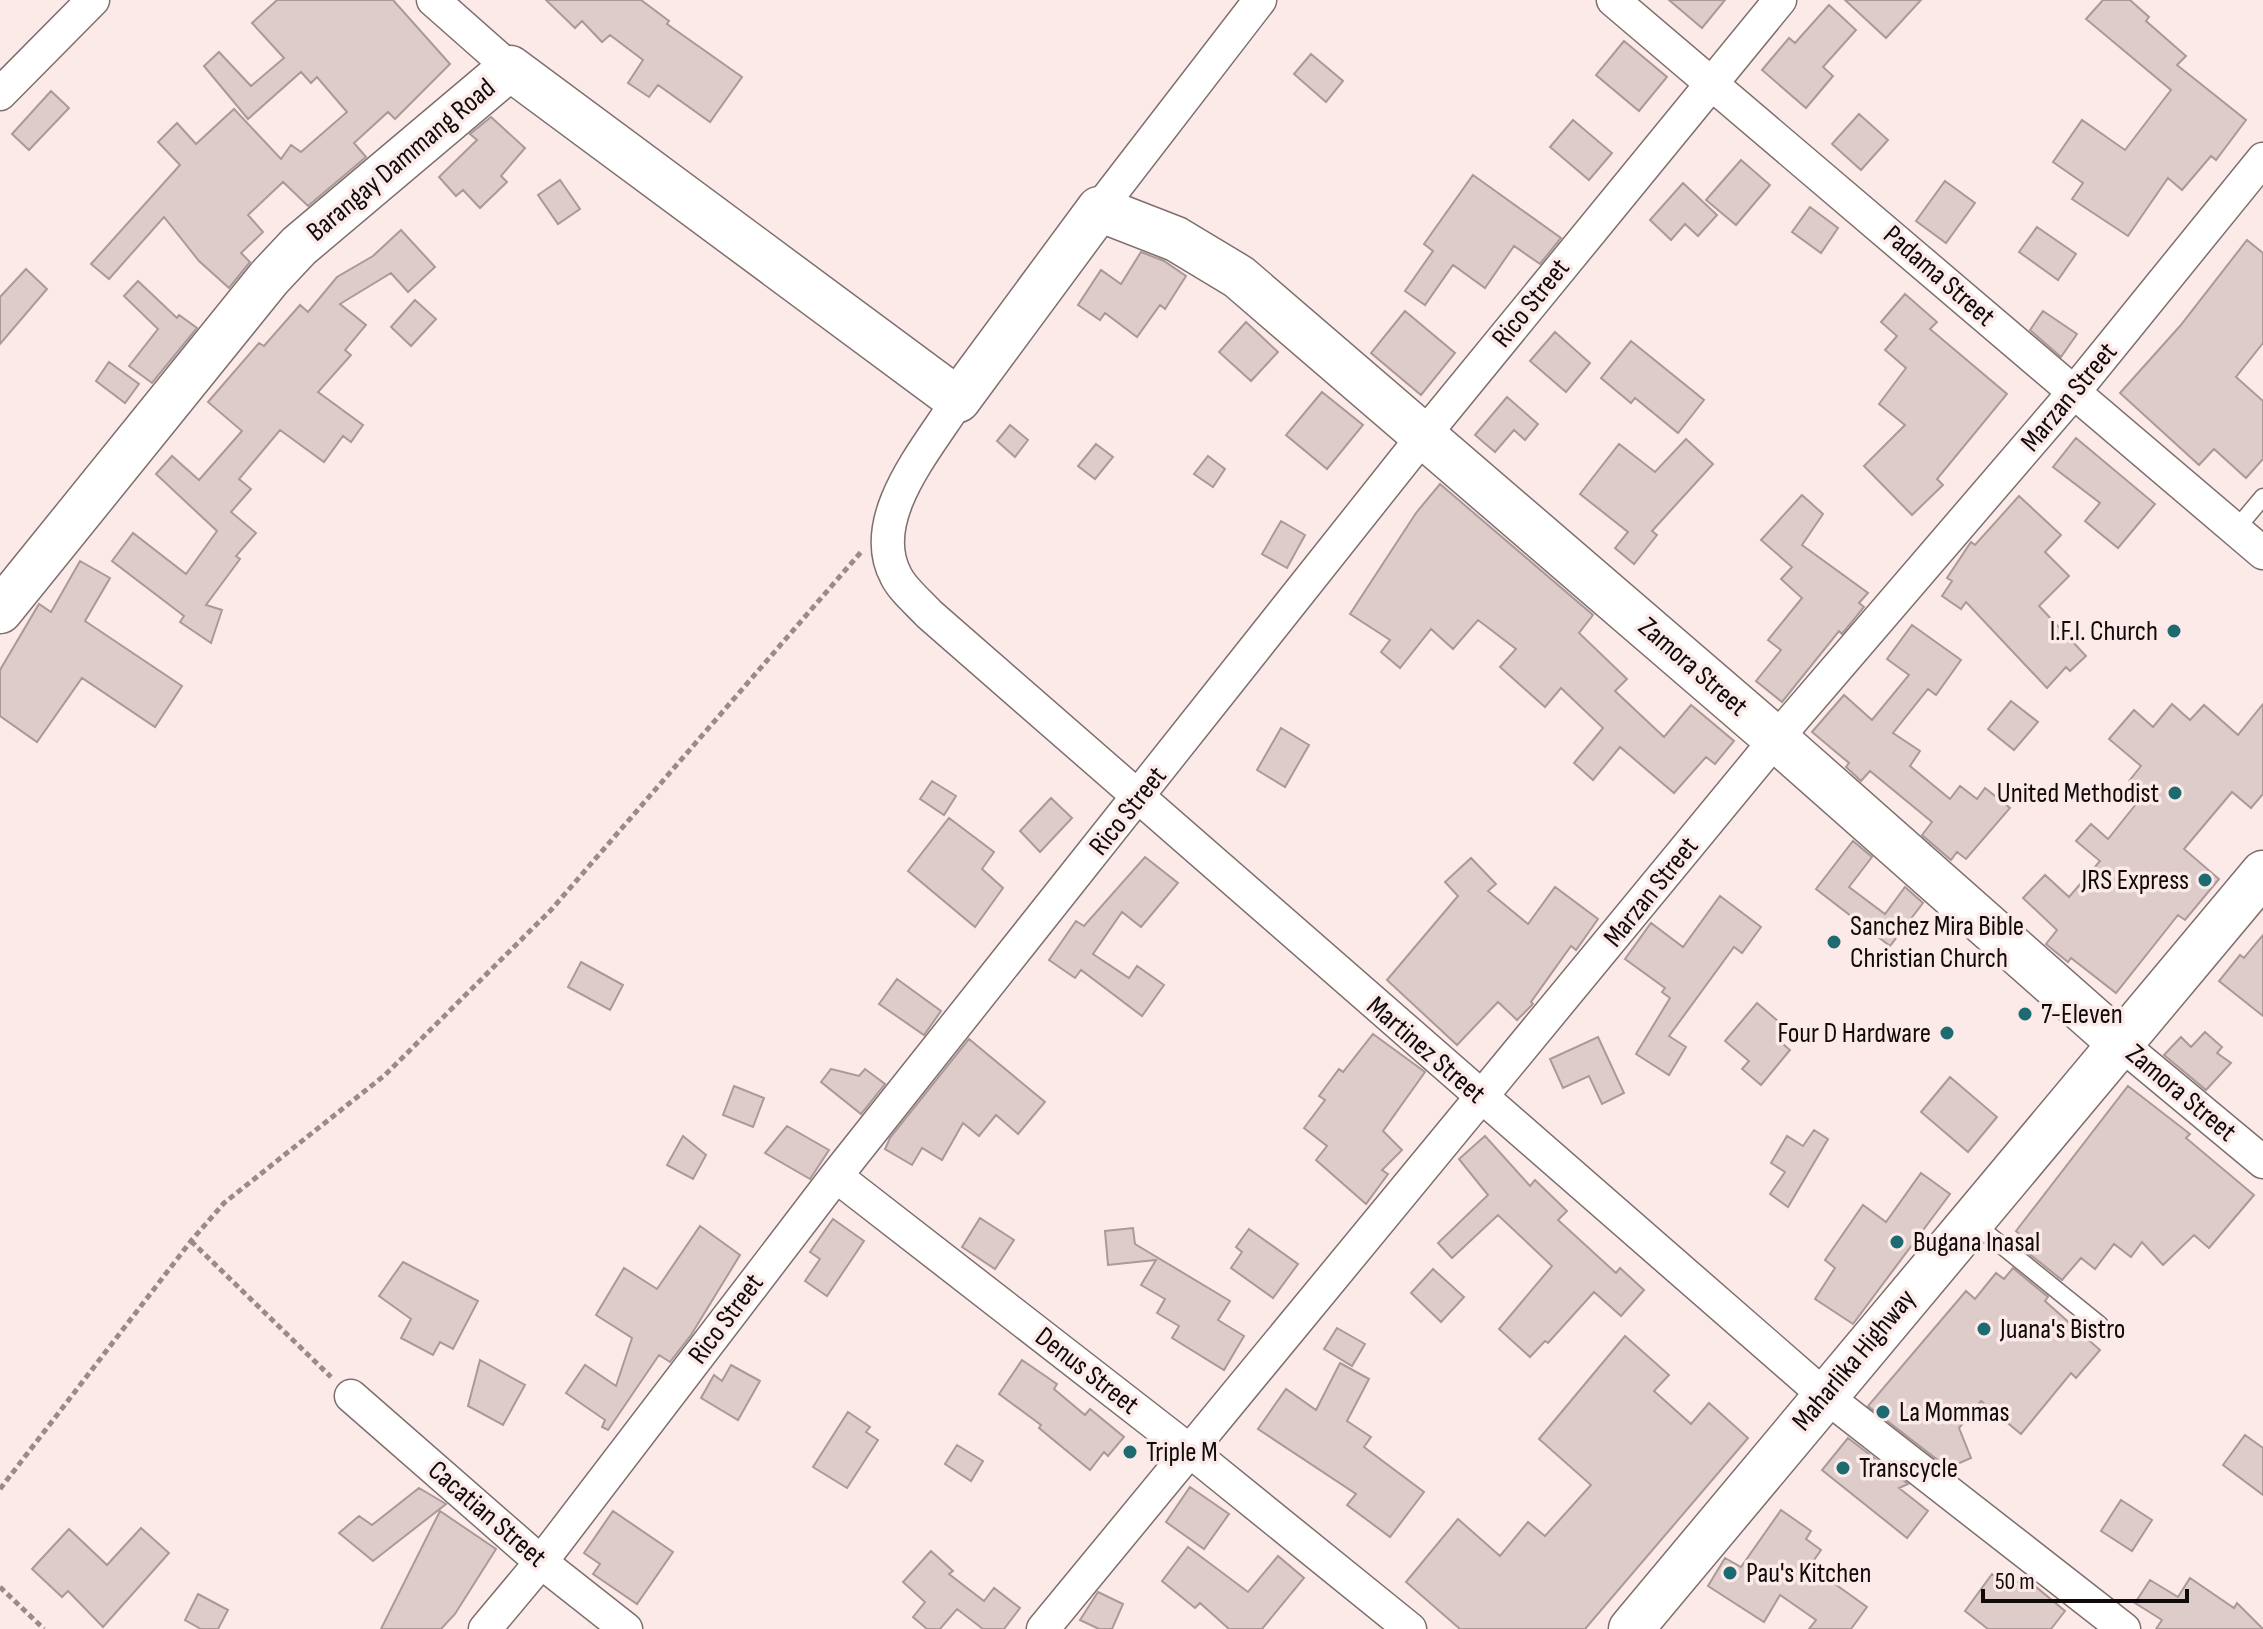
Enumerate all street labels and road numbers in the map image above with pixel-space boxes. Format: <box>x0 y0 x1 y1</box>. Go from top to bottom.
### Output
street label: Barangay Dammang Road <box>300 72 502 248</box>
street label: Padama Street <box>1876 219 2002 333</box>
street label: Rico Street <box>1485 252 1577 354</box>
street label: Marzan Street <box>2014 336 2124 458</box>
street label: Zamora Street <box>1632 611 1754 723</box>
street label: Rico Street <box>1082 760 1174 862</box>
street label: Marzan Street <box>1597 830 1705 954</box>
street label: Martinez Street <box>1360 990 1492 1110</box>
street label: Zamora Street <box>2119 1037 2243 1149</box>
street label: Rico Street <box>681 1267 771 1371</box>
street label: Maharlika Highway <box>1785 1282 1923 1437</box>
street label: Denus Street <box>1029 1320 1145 1422</box>
street label: Cacatian Street <box>421 1454 553 1574</box>

